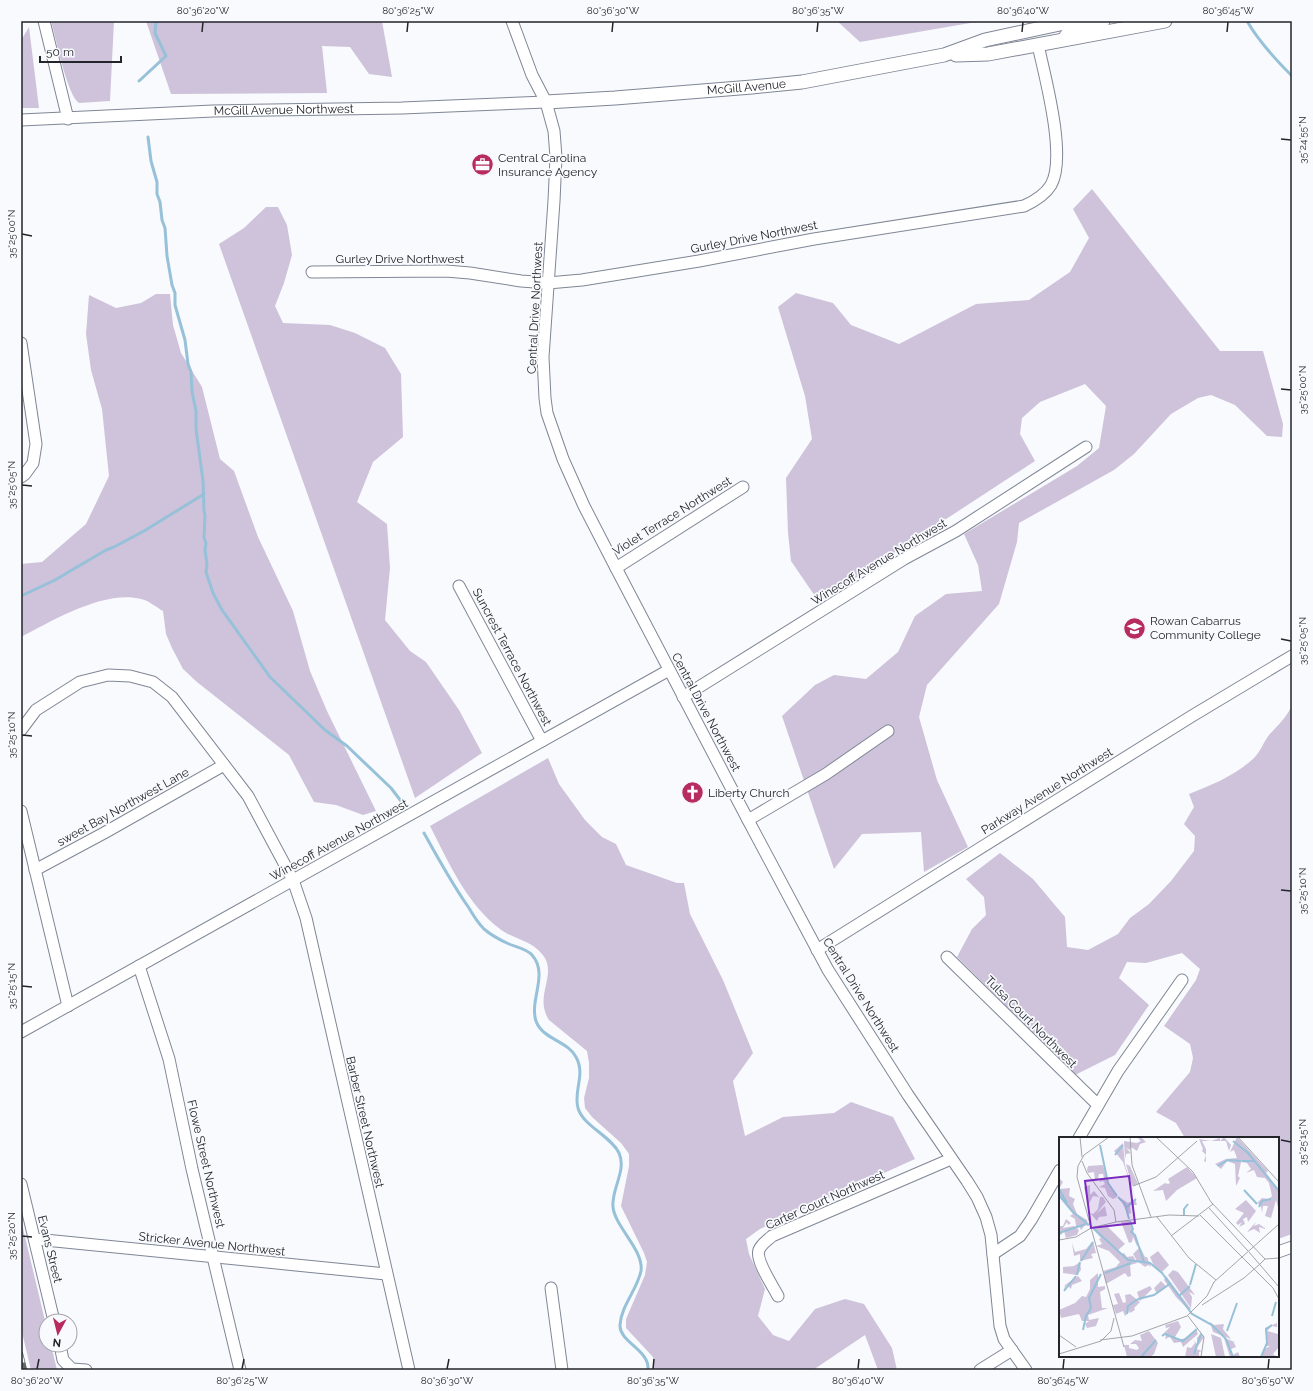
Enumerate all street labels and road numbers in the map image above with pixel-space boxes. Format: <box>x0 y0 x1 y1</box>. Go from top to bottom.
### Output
street label: McGill Avenue <box>706 77 787 98</box>
street label: McGill Avenue Northwest <box>214 102 354 118</box>
street label: Gurley Drive Northwest <box>689 218 819 256</box>
street label: Central Drive Northwest <box>525 242 545 374</box>
street label: Gurley Drive Northwest <box>336 252 464 266</box>
street label: Violet Terrace Northwest <box>610 474 734 558</box>
street label: Winecoff Avenue Northwest <box>809 516 949 608</box>
street label: Suncrest Terrace Northwest <box>470 586 554 728</box>
street label: Central Drive Northwest <box>669 650 743 774</box>
street label: Parkway Avenue Northwest <box>979 745 1115 837</box>
street label: sweet Bay Northwest Lane <box>55 765 191 849</box>
street label: Winecoff Avenue Northwest <box>268 796 410 884</box>
street label: Central Drive Northwest <box>820 935 902 1055</box>
street label: Tulsa Court Northwest <box>982 973 1080 1071</box>
street label: Barber Street Northwest <box>343 1055 387 1189</box>
street label: Flowe Street Northwest <box>184 1099 228 1229</box>
street label: Carter Court Northwest <box>763 1167 887 1233</box>
street label: Evans Street <box>35 1214 65 1284</box>
street label: Stricker Avenue Northwest <box>138 1229 286 1259</box>

